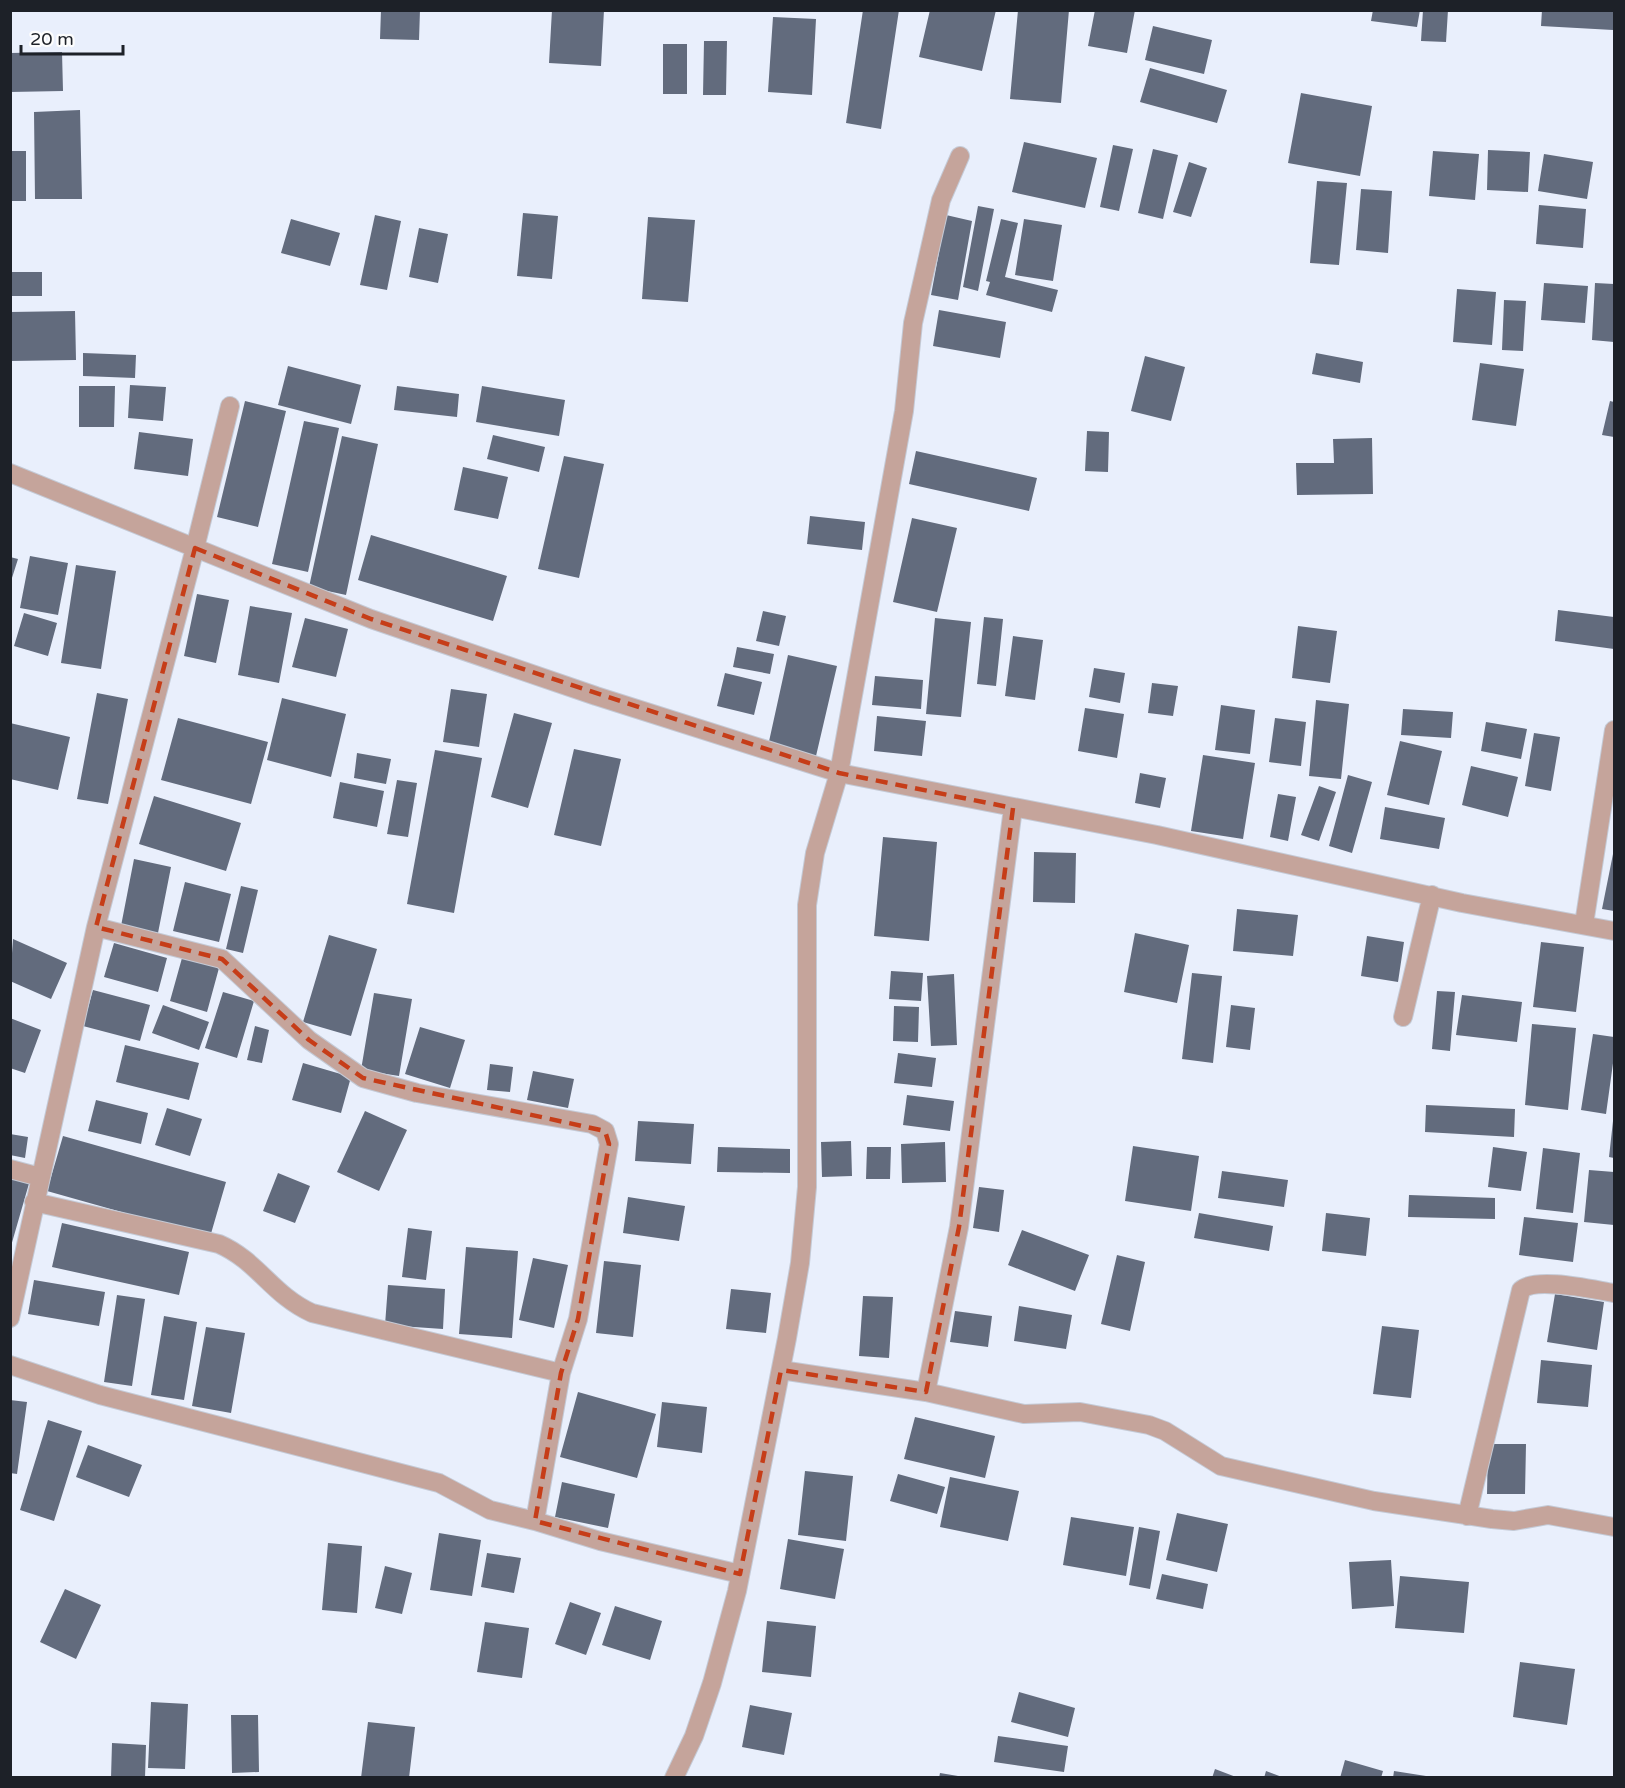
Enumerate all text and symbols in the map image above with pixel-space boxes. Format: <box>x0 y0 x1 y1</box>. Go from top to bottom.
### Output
scale bar <box>21 18 123 56</box>
text: 20 m <box>30 28 74 50</box>

